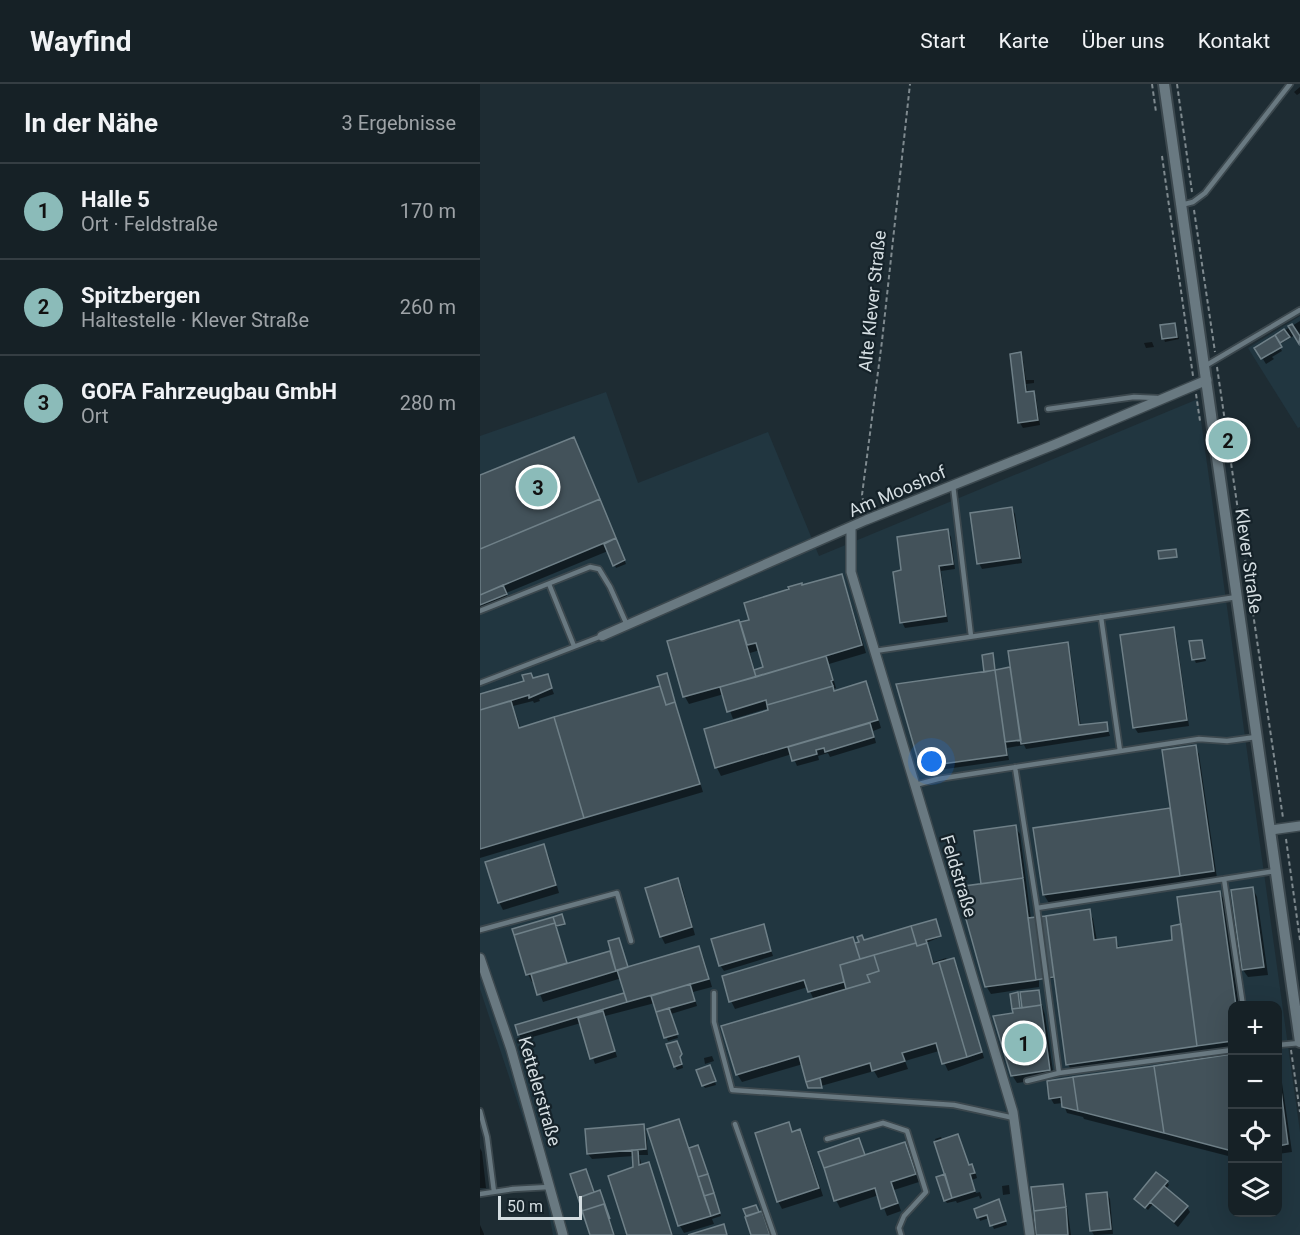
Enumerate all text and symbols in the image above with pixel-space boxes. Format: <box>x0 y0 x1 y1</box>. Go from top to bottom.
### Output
text: Wayfind <box>30 25 131 58</box>
text: Start <box>920 29 966 53</box>
text: Karte <box>999 29 1049 53</box>
text: Über uns <box>1082 29 1165 53</box>
text: Kontakt <box>1198 29 1270 53</box>
text: In der Nähe <box>24 108 158 138</box>
text: 3 Ergebnisse <box>342 111 456 135</box>
text: Halle 5 <box>81 187 150 212</box>
text: 1 <box>38 199 49 223</box>
text: 170 m <box>400 199 456 223</box>
text: Ort · Feldstraße <box>81 212 218 236</box>
street label: Alte Klever Straße <box>854 229 890 373</box>
text: Spitzbergen <box>81 283 200 308</box>
text: 2 <box>38 295 49 319</box>
text: 260 m <box>400 295 456 319</box>
text: Haltestelle · Klever Straße <box>81 308 309 332</box>
text: GOFA Fahrzeugbau GmbH <box>81 379 337 404</box>
text: 3 <box>38 391 49 415</box>
text: 280 m <box>400 391 456 415</box>
text: Ort <box>81 404 109 428</box>
pin: 2 <box>1208 418 1248 462</box>
street label: Am Mooshof <box>845 461 950 521</box>
pin: 3 <box>518 464 558 510</box>
street label: Klever Straße <box>1231 507 1267 615</box>
your location <box>917 747 946 776</box>
street label: Feldstraße <box>937 832 981 920</box>
map controls <box>1228 1001 1282 1217</box>
button: + <box>1228 1001 1282 1055</box>
pin: 1 <box>1004 1020 1044 1066</box>
street label: Kettelerstraße <box>514 1034 566 1148</box>
button: − <box>1228 1055 1282 1109</box>
button: locate <box>1228 1109 1282 1163</box>
button: layers <box>1228 1163 1282 1217</box>
scale bar <box>498 1193 582 1220</box>
text: 50 m <box>507 1197 543 1216</box>

